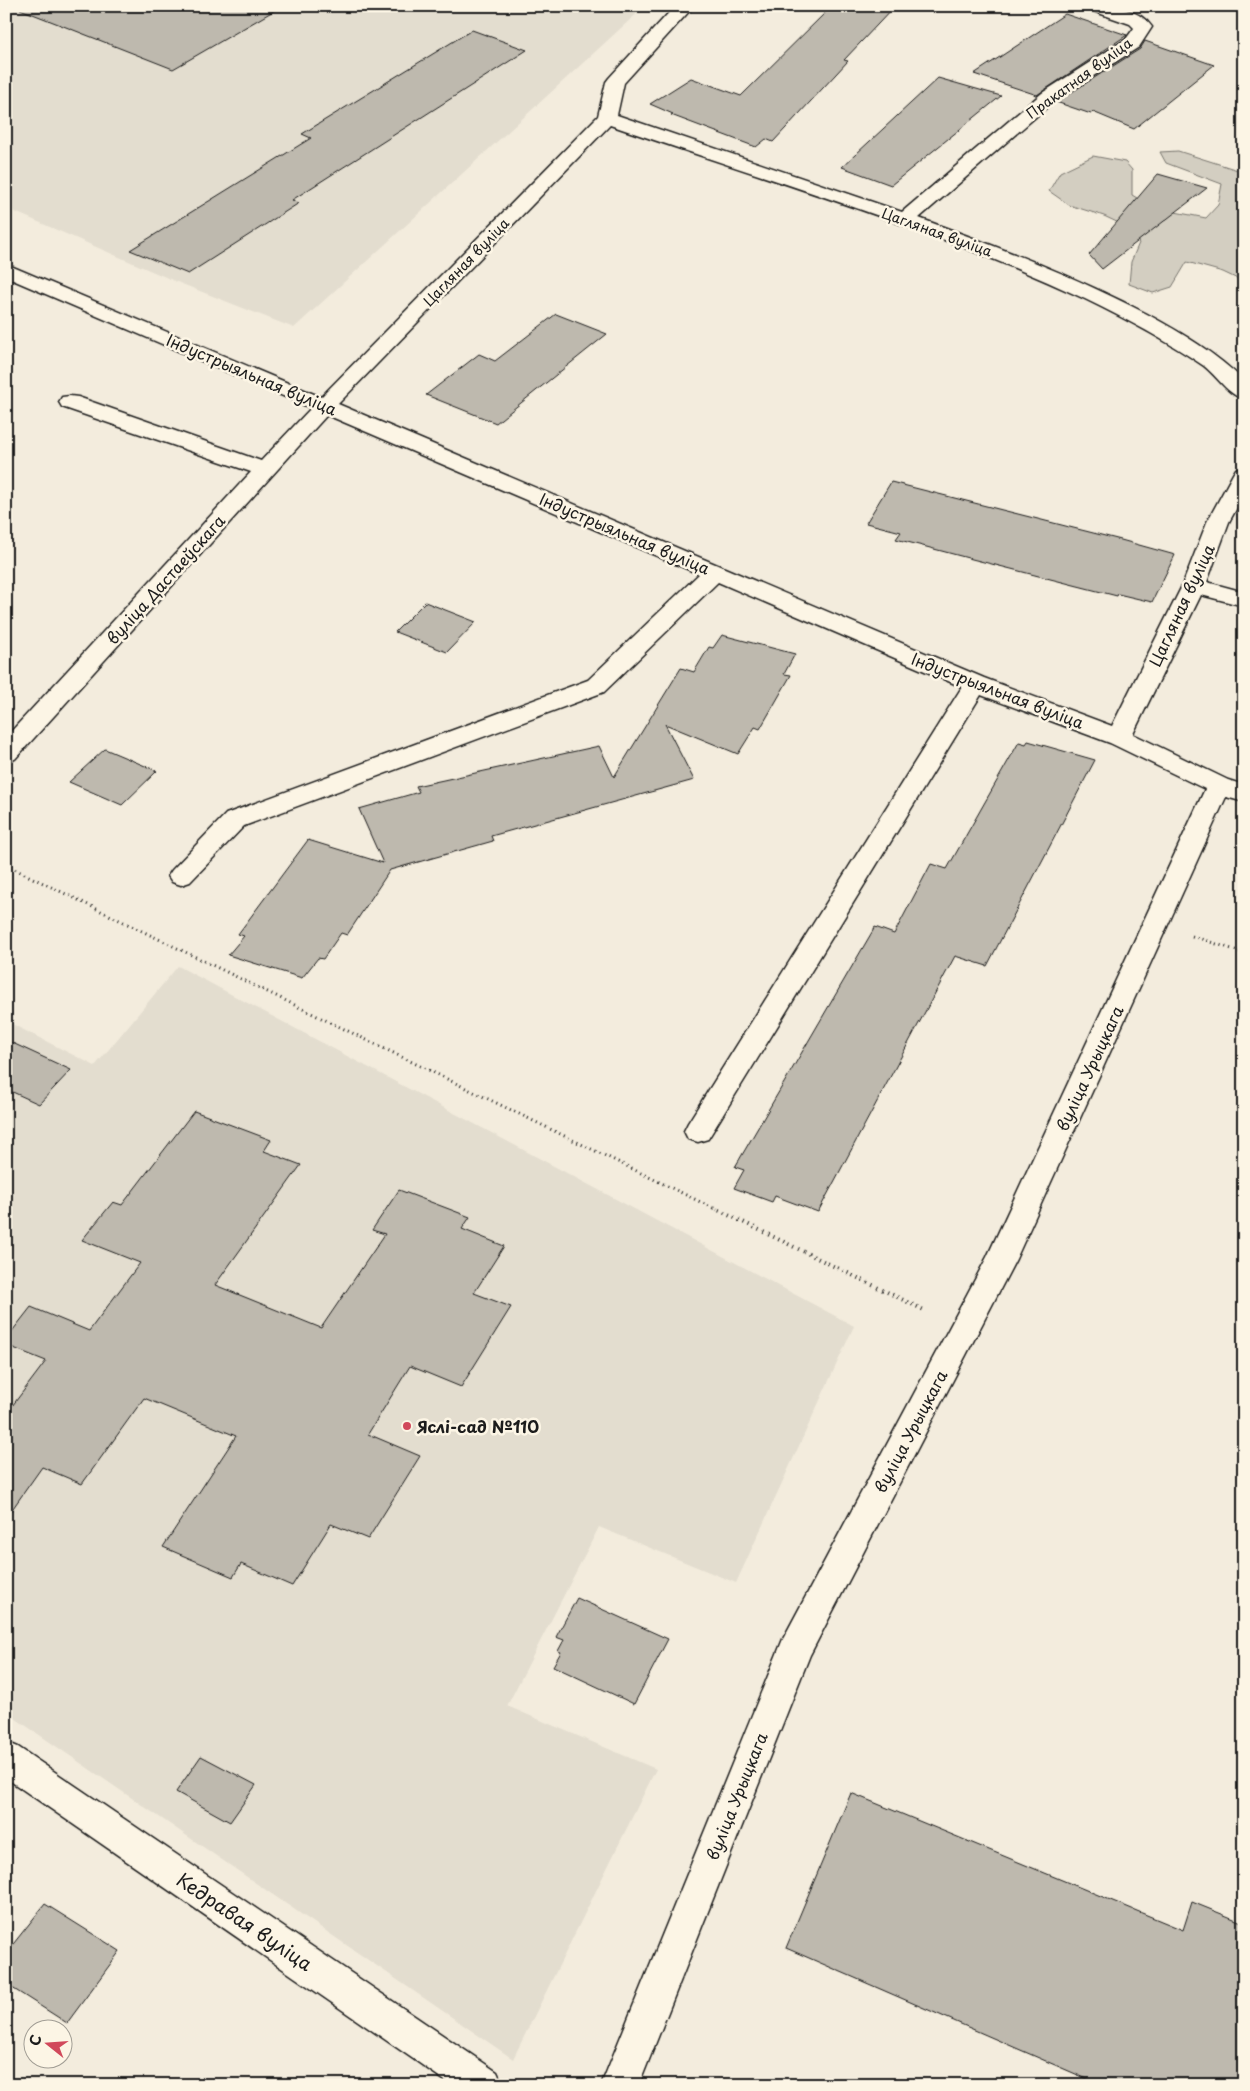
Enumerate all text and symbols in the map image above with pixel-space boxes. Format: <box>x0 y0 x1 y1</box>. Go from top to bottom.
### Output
street label: Пракатная вуліца <box>1022 32 1137 124</box>
street label: Цагляная вуліца <box>879 202 996 262</box>
street label: Цагляная вуліца <box>418 213 514 311</box>
street label: Індустрыяльная вуліца <box>163 327 341 421</box>
street label: Індустрыяльная вуліца <box>536 486 714 580</box>
street label: вуліца Дастаеўскага <box>100 509 230 649</box>
street label: Цагляная вуліца <box>1142 540 1220 670</box>
street label: Індустрыяльная вуліца <box>908 646 1088 734</box>
street label: вуліца Урыцкага <box>1049 1001 1129 1135</box>
street label: вуліца Урыцкага <box>868 1365 952 1497</box>
place label: Яслі-сад №110 <box>416 1414 539 1438</box>
marker: Яслі-сад №110 <box>401 1420 413 1432</box>
street label: вуліца Урыцкага <box>699 1729 773 1863</box>
street label: Кедравая вуліца <box>171 1865 319 1977</box>
north arrow <box>22 2018 72 2068</box>
text: С <box>24 2032 47 2048</box>

